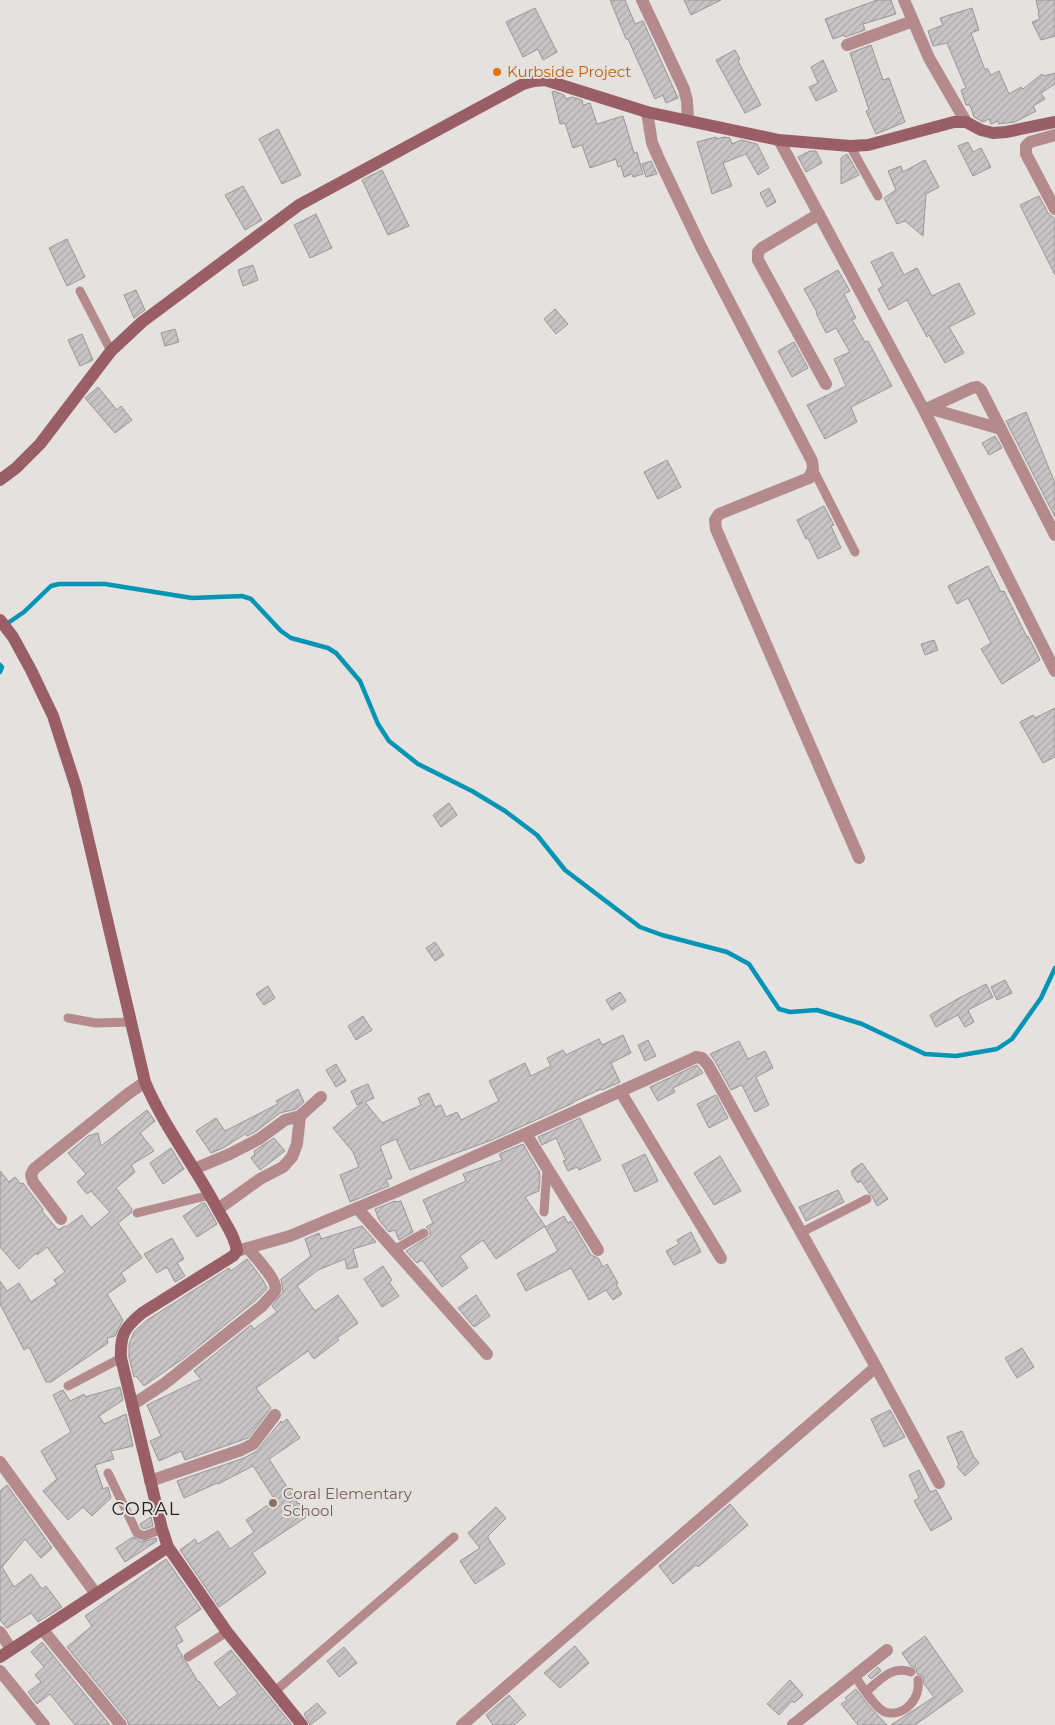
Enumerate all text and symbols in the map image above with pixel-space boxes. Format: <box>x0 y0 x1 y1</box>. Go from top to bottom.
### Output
place label: Kurbside Project <box>507 62 631 81</box>
marker: Kurbside Project <box>491 66 503 78</box>
place label: Coral Elementary School <box>283 1484 413 1520</box>
marker: Coral Elementary School <box>267 1497 279 1509</box>
district label: CORAL <box>112 1498 180 1520</box>

